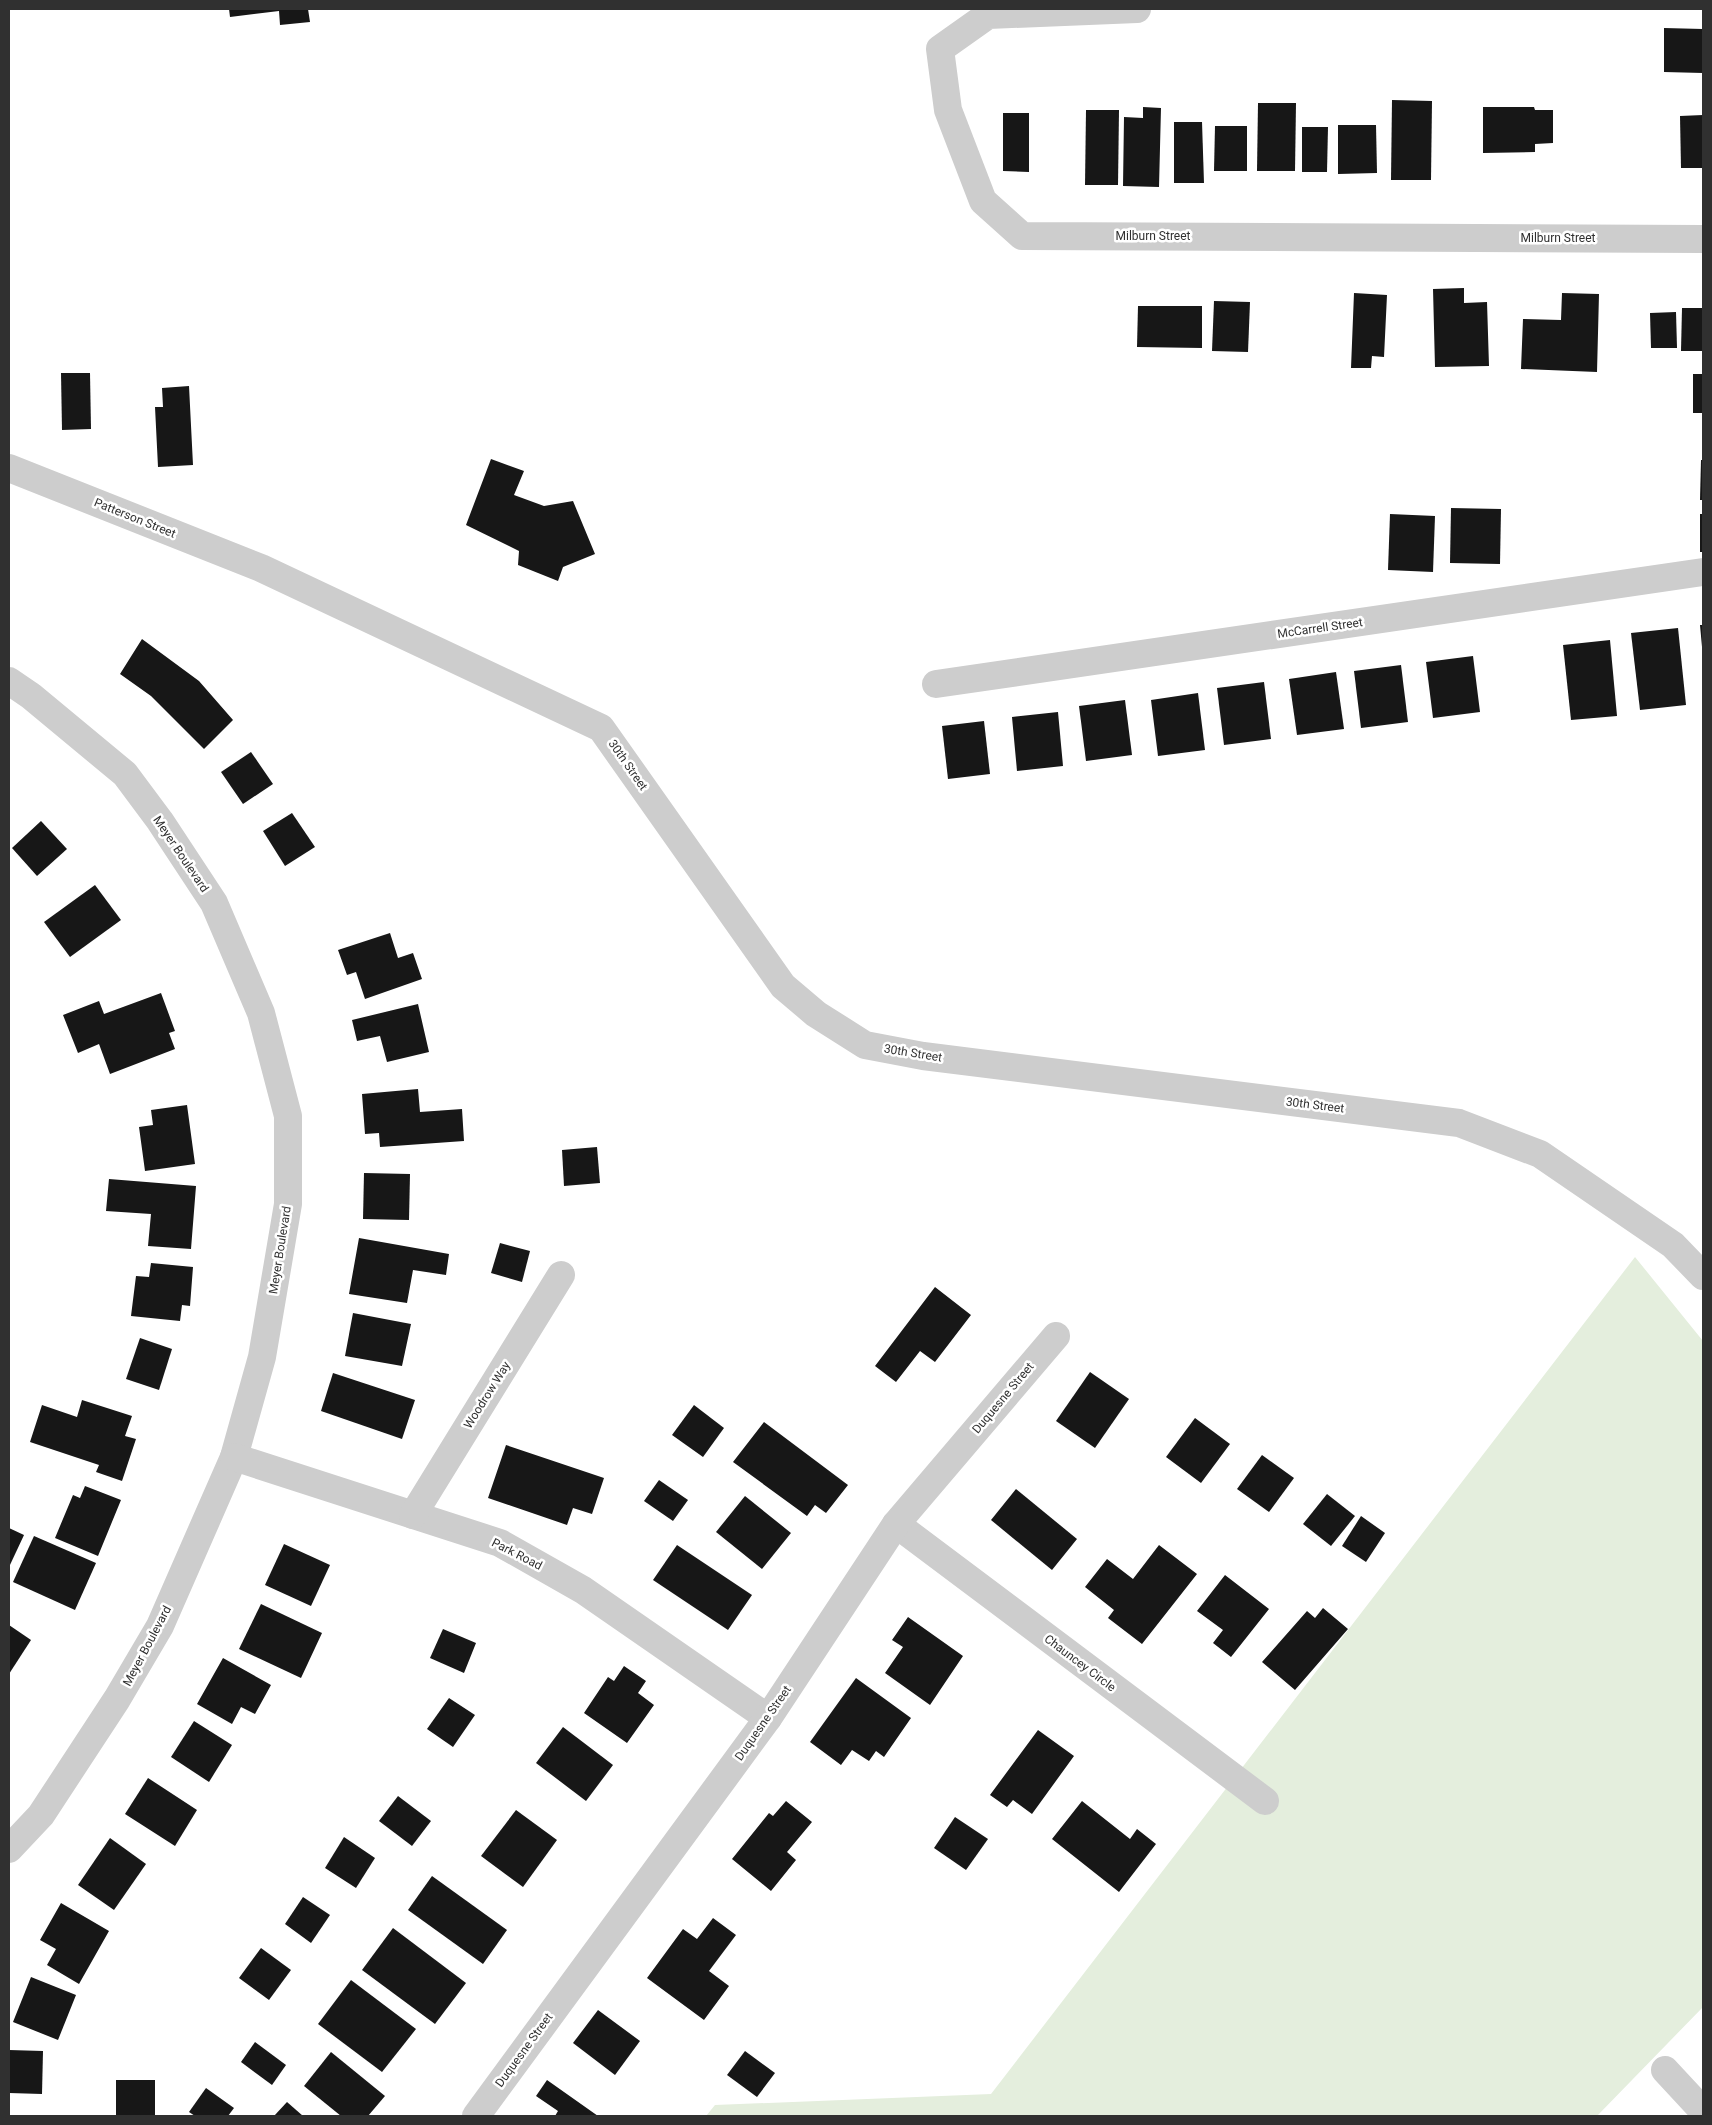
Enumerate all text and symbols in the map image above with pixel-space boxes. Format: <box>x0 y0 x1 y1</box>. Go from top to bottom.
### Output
street label: Milburn Street <box>1116 229 1191 243</box>
street label: Milburn Street <box>1521 231 1596 245</box>
street label: Patterson Street <box>92 495 178 541</box>
street label: McCarrell Street <box>1276 615 1364 641</box>
street label: 30th Street <box>605 737 651 793</box>
street label: Meyer Boulevard <box>150 813 212 895</box>
street label: 30th Street <box>883 1041 943 1065</box>
street label: 30th Street <box>1285 1094 1345 1116</box>
street label: Meyer Boulevard <box>266 1205 294 1295</box>
street label: Woodrow Way <box>461 1359 513 1431</box>
street label: Duquesne Street <box>969 1360 1037 1436</box>
street label: Park Road <box>489 1535 545 1573</box>
street label: Meyer Boulevard <box>120 1603 174 1689</box>
street label: Chauncey Circle <box>1042 1632 1118 1694</box>
street label: Duquesne Street <box>732 1683 794 1763</box>
street label: Duquesne Street <box>492 2010 556 2090</box>

